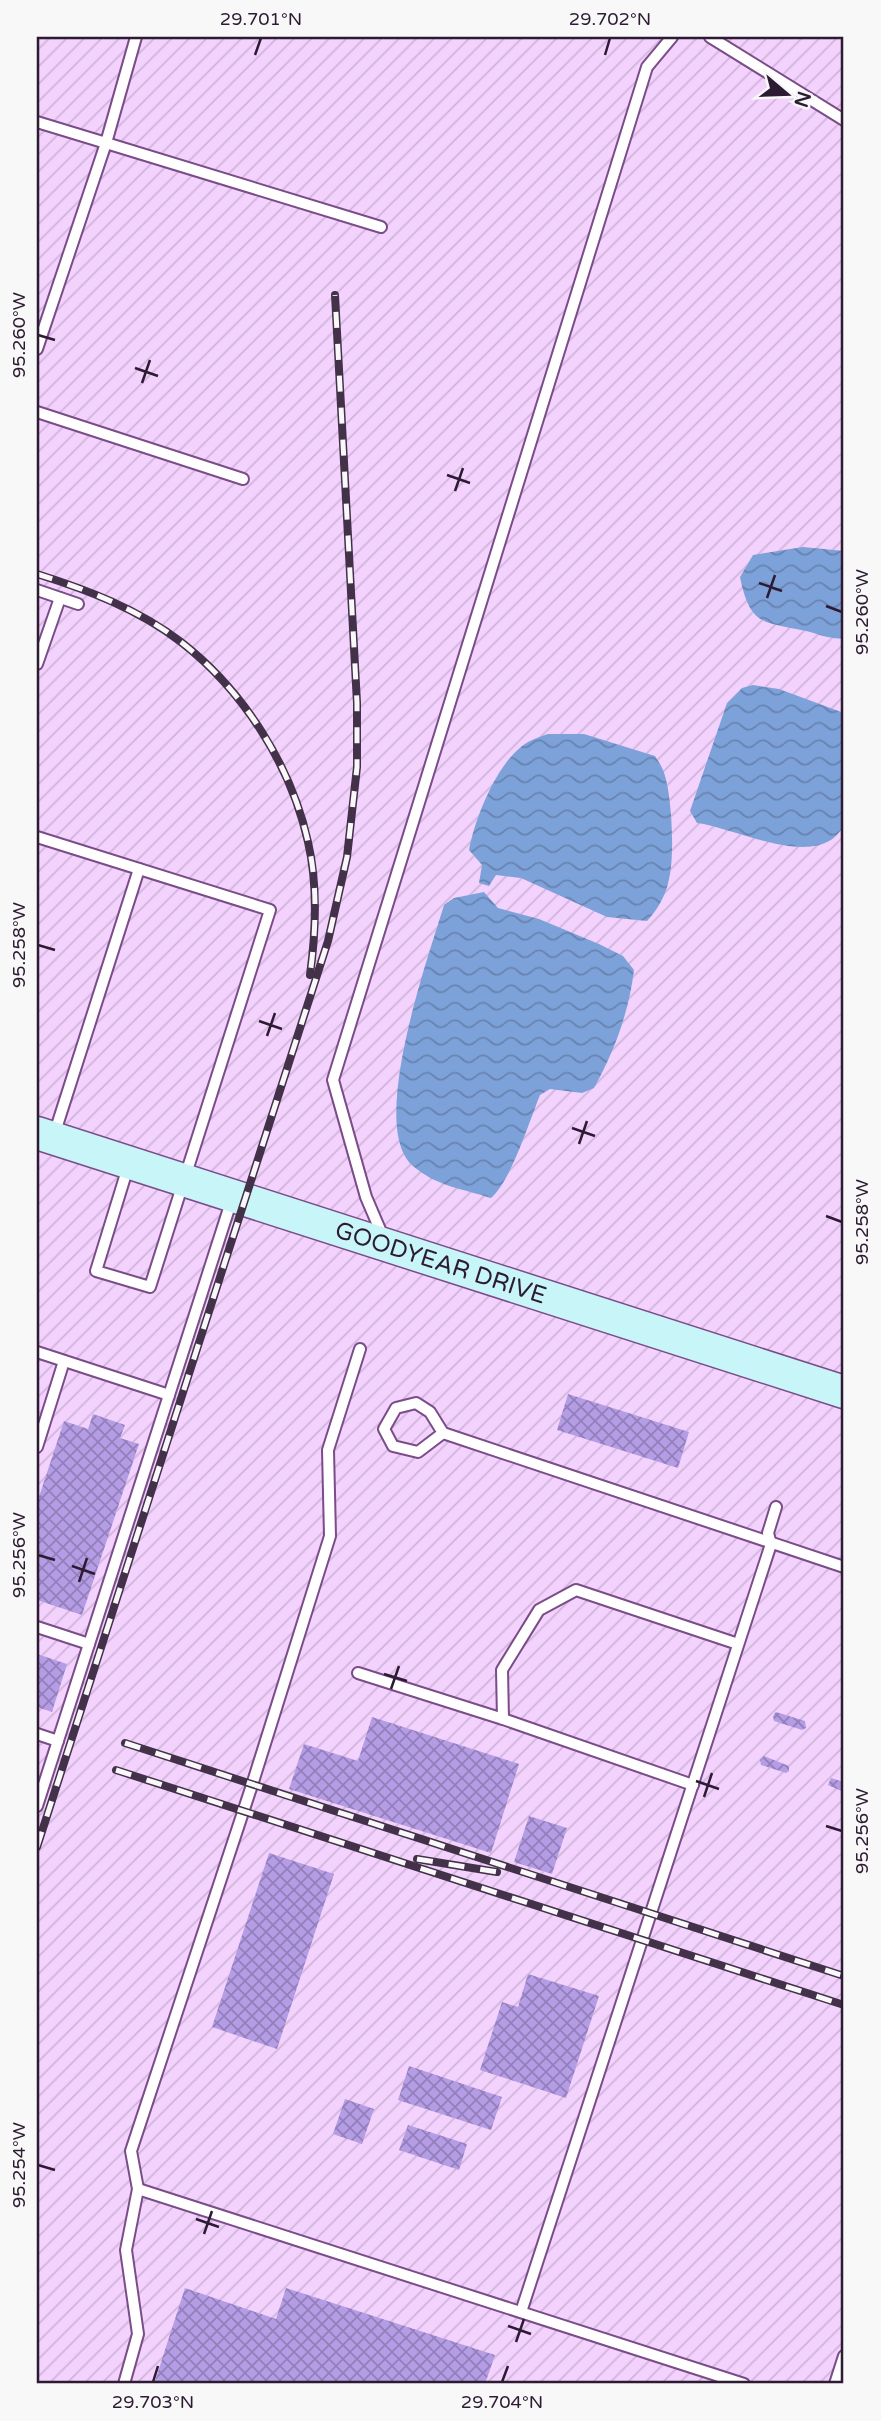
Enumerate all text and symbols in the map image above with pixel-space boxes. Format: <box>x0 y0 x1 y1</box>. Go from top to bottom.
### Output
text: 29.701°N <box>220 8 302 30</box>
text: 29.702°N <box>569 8 651 30</box>
north arrow <box>752 60 822 130</box>
text: N <box>789 88 815 110</box>
text: 95.260°W <box>8 292 30 378</box>
text: 95.260°W <box>851 569 873 655</box>
text: 95.258°W <box>8 902 30 988</box>
text: 95.258°W <box>851 1179 873 1265</box>
street label: GOODYEAR DRIVE <box>331 1216 550 1311</box>
text: 95.256°W <box>8 1512 30 1598</box>
text: 95.256°W <box>851 1788 873 1874</box>
text: 95.254°W <box>8 2122 30 2208</box>
text: 29.703°N <box>112 2391 194 2413</box>
text: 29.704°N <box>461 2391 543 2413</box>

